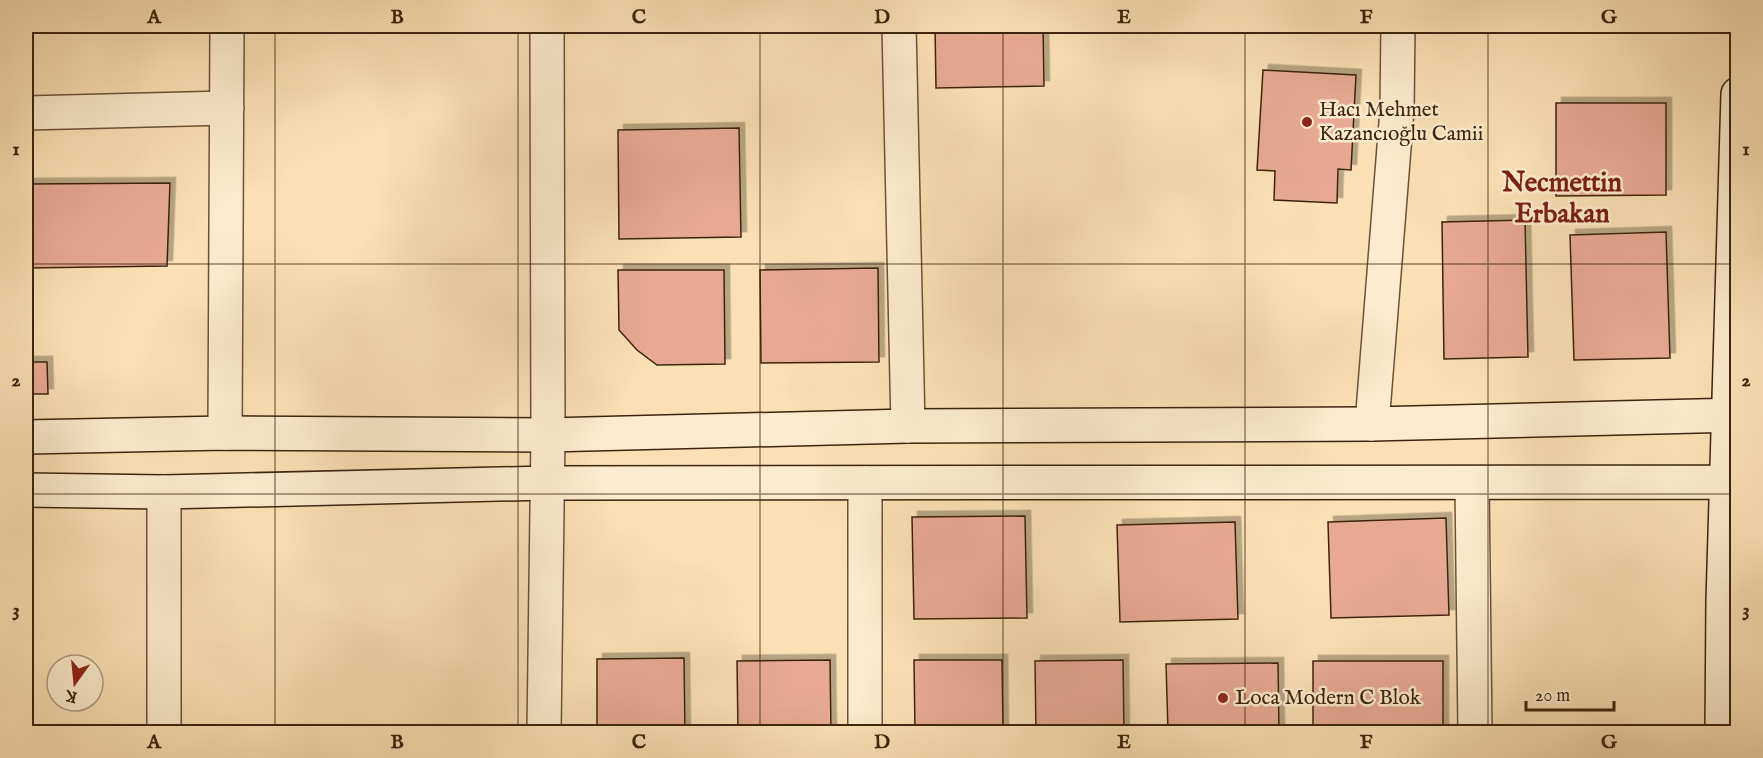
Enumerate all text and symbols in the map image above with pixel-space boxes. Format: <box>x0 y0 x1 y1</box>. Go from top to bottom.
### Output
text: A <box>146 5 162 30</box>
text: B <box>390 5 404 30</box>
text: C <box>632 5 646 30</box>
text: D <box>874 5 890 30</box>
text: E <box>1117 5 1131 30</box>
text: F <box>1360 5 1373 30</box>
text: G <box>1601 5 1618 30</box>
place label: Hacı Mehmet Kazancıoğlu Camii <box>1319 97 1483 148</box>
marker: Hacı Mehmet Kazancıoğlu Camii <box>1300 115 1314 129</box>
text: 1 <box>12 137 20 162</box>
text: 1 <box>1742 137 1750 162</box>
district label: Necmettin Erbakan <box>1501 167 1623 232</box>
text: 2 <box>11 368 21 393</box>
text: 2 <box>1741 368 1751 393</box>
text: 3 <box>12 598 20 623</box>
text: 3 <box>1742 598 1750 623</box>
north arrow <box>45 653 105 713</box>
scale bar <box>1526 674 1614 712</box>
text: K <box>62 684 80 707</box>
place label: Loca Modern C Blok <box>1235 685 1422 712</box>
text: 20 m <box>1535 685 1570 708</box>
marker: Loca Modern C Blok <box>1216 691 1230 705</box>
text: A <box>146 730 162 755</box>
text: B <box>390 730 404 755</box>
text: C <box>632 730 646 755</box>
text: D <box>874 730 890 755</box>
text: E <box>1117 730 1131 755</box>
text: F <box>1360 730 1373 755</box>
text: G <box>1601 730 1618 755</box>

